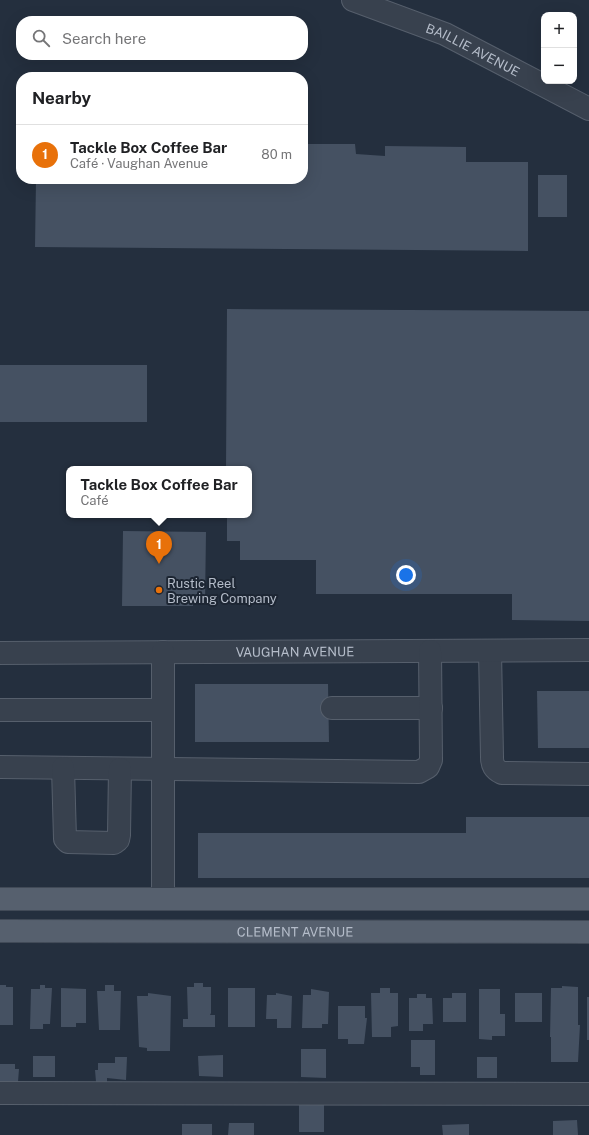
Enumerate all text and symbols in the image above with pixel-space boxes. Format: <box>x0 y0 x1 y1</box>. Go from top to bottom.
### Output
map controls <box>541 12 577 84</box>
button: + <box>541 12 577 48</box>
search box <box>16 16 308 60</box>
street label: BAILLIE AVENUE <box>424 20 523 79</box>
icon: search <box>30 27 52 49</box>
text: Search here <box>62 30 146 47</box>
button: − <box>541 48 577 84</box>
text: Nearby <box>32 88 91 108</box>
text: Tackle Box Coffee Bar <box>70 139 227 156</box>
text: 1 <box>42 147 48 162</box>
text: 80 m <box>261 147 292 162</box>
text: Café · Vaughan Avenue <box>70 156 208 171</box>
popup <box>66 466 252 518</box>
text: Tackle Box Coffee Bar <box>80 476 238 493</box>
text: Café <box>80 493 109 508</box>
pin: 1 <box>146 531 172 564</box>
your location <box>396 565 416 585</box>
place label: Rustic Reel Brewing Company <box>167 576 277 606</box>
marker: Rustic Reel Brewing Company <box>154 585 164 595</box>
street label: VAUGHAN AVENUE <box>236 644 354 659</box>
street label: CLEMENT AVENUE <box>237 924 353 939</box>

